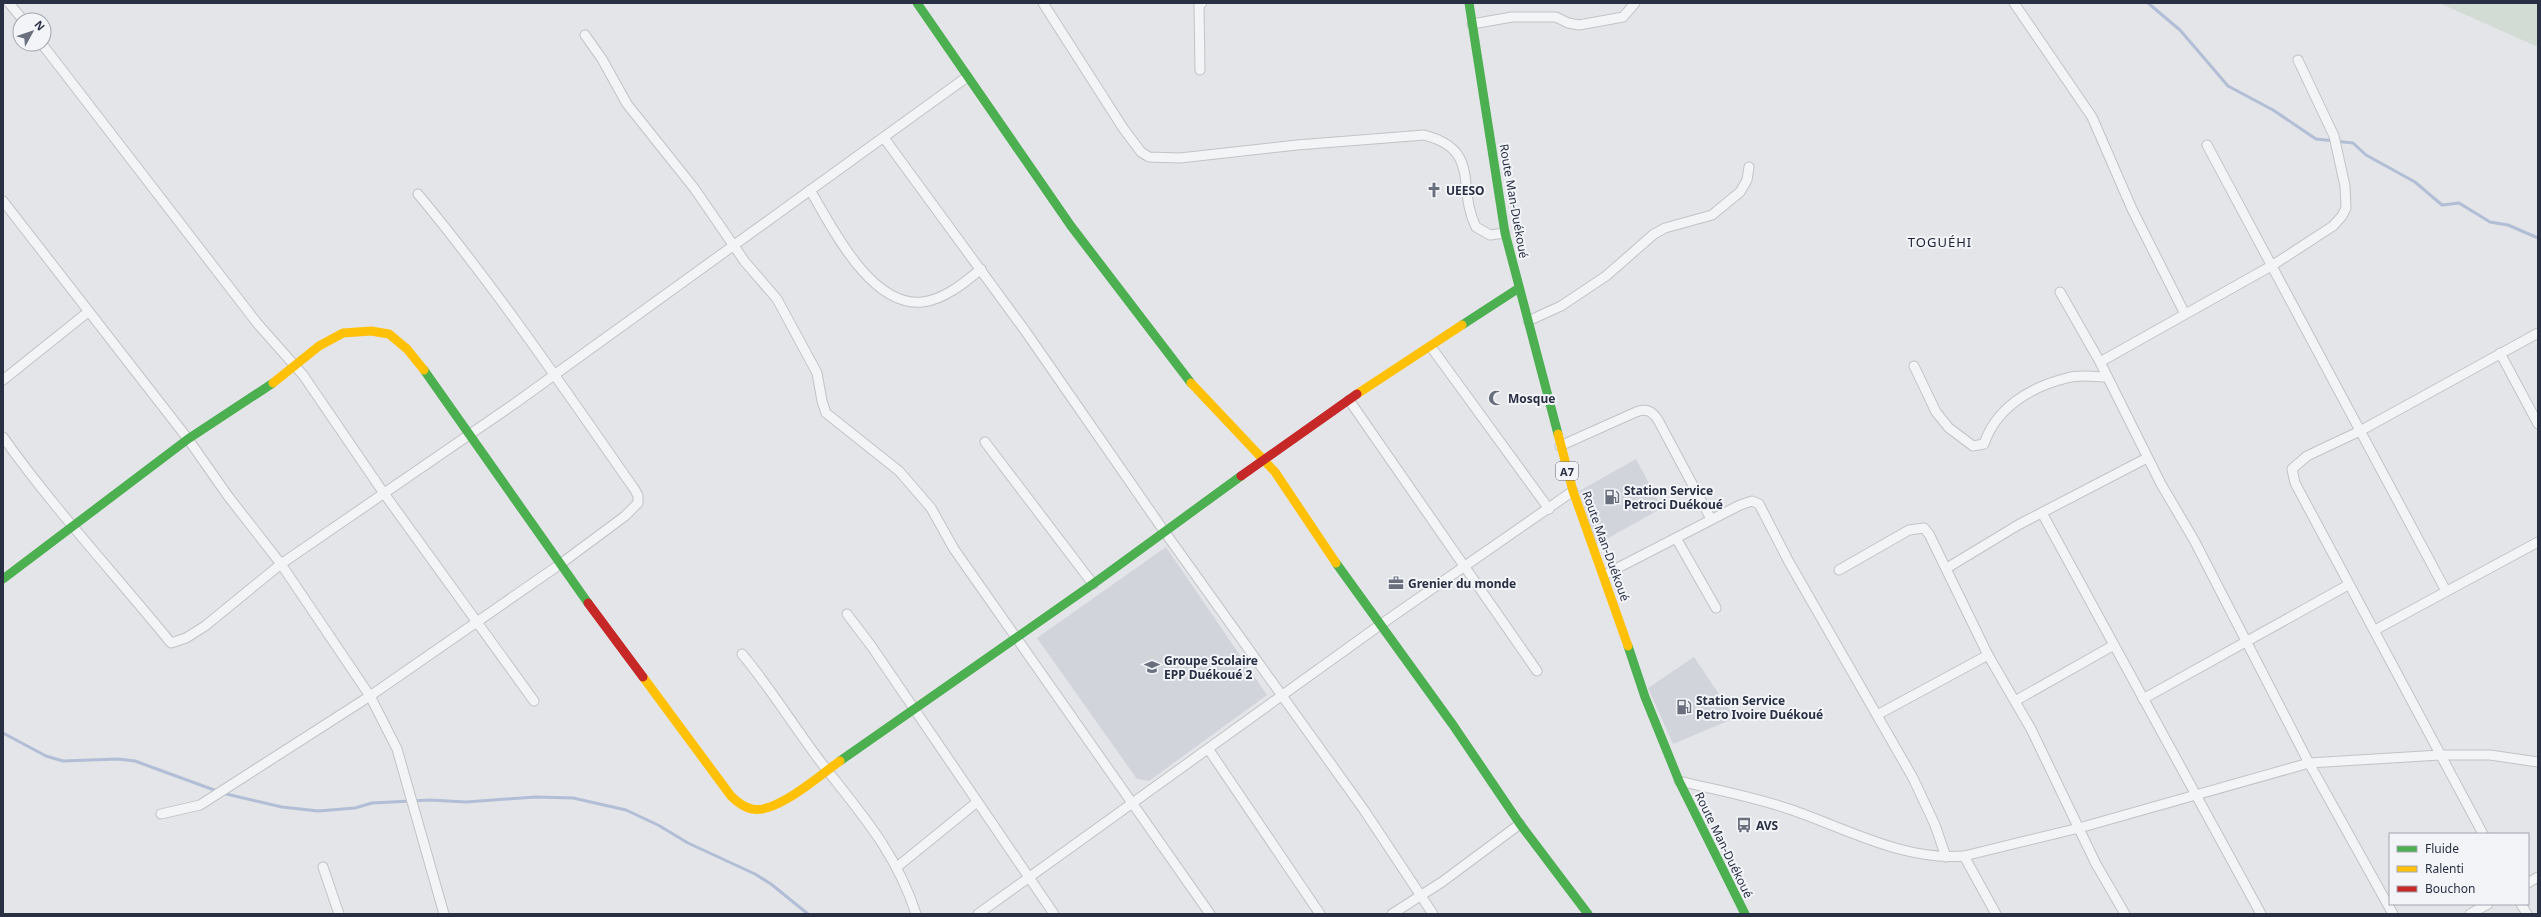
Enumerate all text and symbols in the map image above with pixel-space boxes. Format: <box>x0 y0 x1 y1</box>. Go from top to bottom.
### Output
north arrow <box>12 12 52 52</box>
text: N <box>31 17 49 34</box>
street label: Route Man-Duékoué <box>1496 142 1532 260</box>
church icon: UEESO <box>1425 181 1443 199</box>
place label: UEESO <box>1446 182 1485 199</box>
district label: TOGUÉHI <box>1908 233 1972 251</box>
mosque icon: Mosque <box>1487 389 1505 407</box>
place label: Mosque <box>1508 390 1555 407</box>
road number: A7 <box>1556 462 1578 480</box>
place label: Station Service Petroci Duékoué <box>1624 482 1723 513</box>
fuel station icon: Station Service Petroci Duékoué <box>1603 488 1621 506</box>
street label: Route Man-Duékoué <box>1578 489 1634 604</box>
office icon: Grenier du monde <box>1387 574 1405 592</box>
place label: Grenier du monde <box>1408 575 1516 592</box>
place label: Groupe Scolaire EPP Duékoué 2 <box>1164 652 1258 683</box>
school or university icon: Groupe Scolaire EPP Duékoué 2 <box>1143 658 1161 676</box>
place label: Station Service Petro Ivoire Duékoué <box>1696 692 1823 723</box>
fuel station icon: Station Service Petro Ivoire Duékoué <box>1675 698 1693 716</box>
street label: Route Man-Duékoué <box>1691 789 1757 901</box>
bus stop icon: AVS <box>1735 816 1753 834</box>
place label: AVS <box>1756 817 1779 834</box>
legend <box>2389 833 2529 905</box>
text: Fluide <box>2425 840 2459 857</box>
text: Ralenti <box>2425 860 2464 877</box>
text: Bouchon <box>2425 880 2475 897</box>

